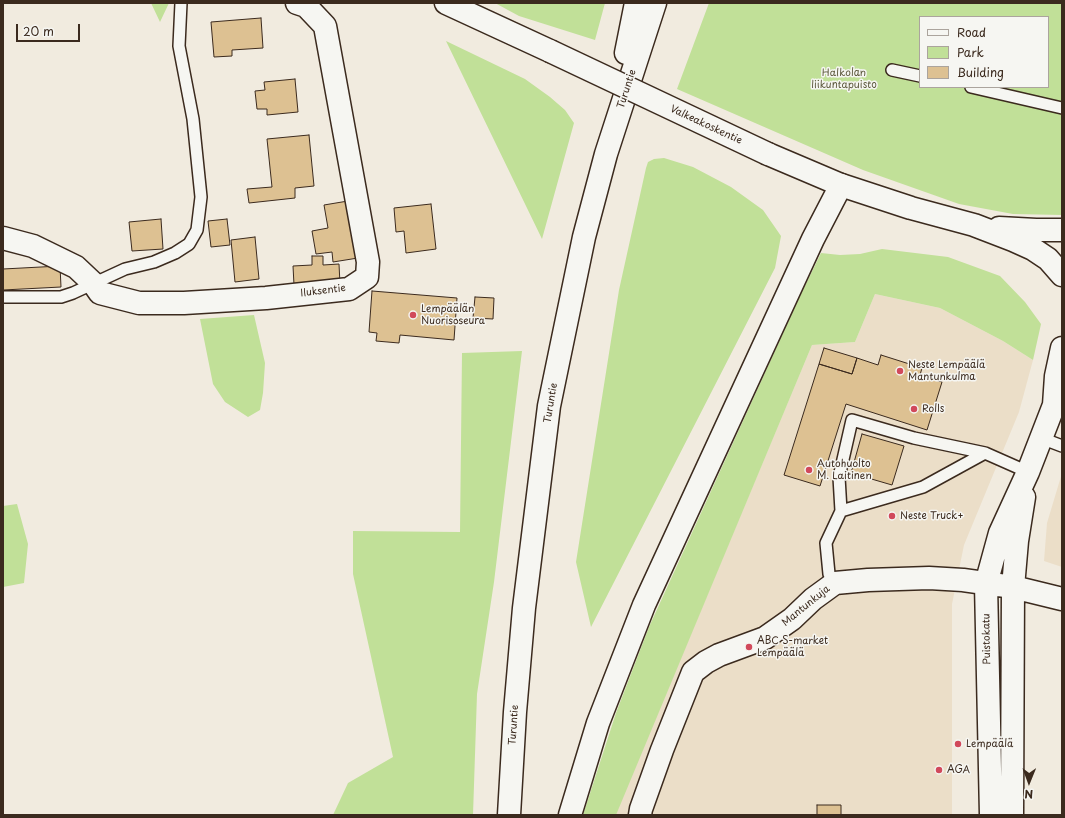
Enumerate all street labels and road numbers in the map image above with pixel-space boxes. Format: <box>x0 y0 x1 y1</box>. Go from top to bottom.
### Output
street label: Turuntie <box>615 68 639 110</box>
street label: Valkeakoskentie <box>668 103 744 147</box>
street label: Iluksentie <box>300 282 346 300</box>
street label: Turuntie <box>542 382 560 424</box>
street label: Mantunkuja <box>780 583 832 629</box>
street label: Puistokatu <box>981 613 993 665</box>
street label: Turuntie <box>507 704 521 746</box>

